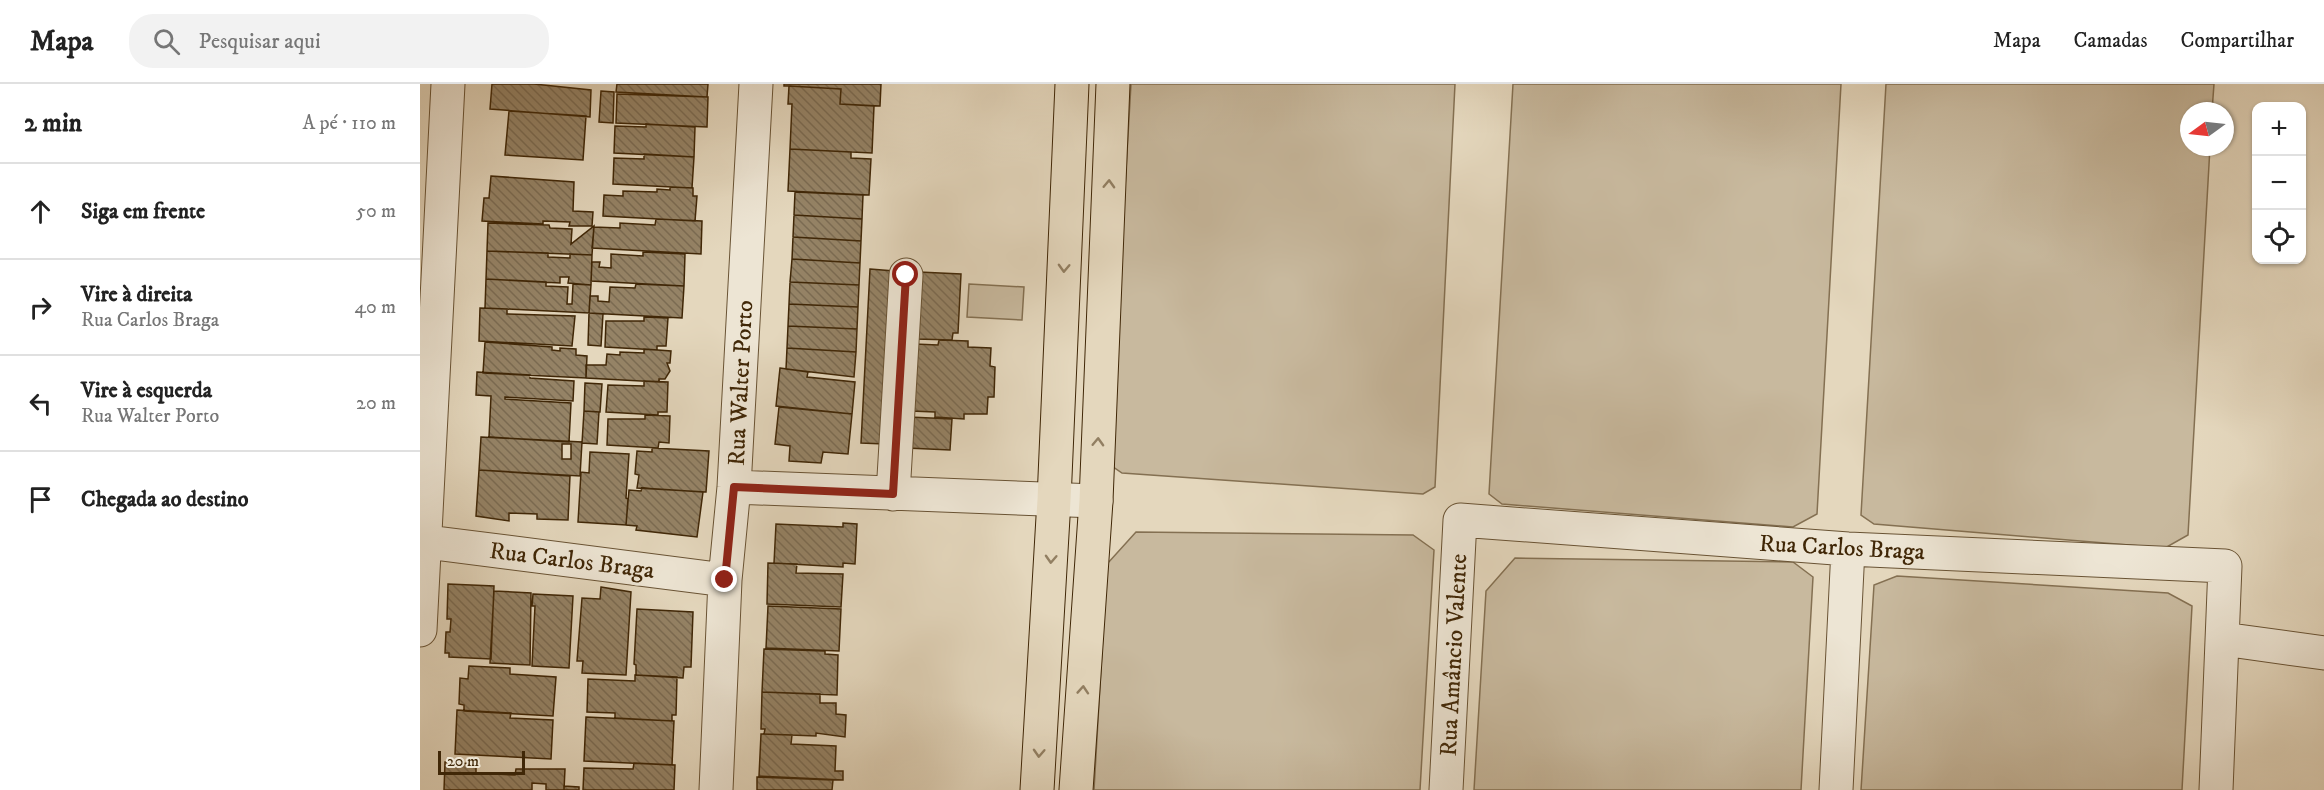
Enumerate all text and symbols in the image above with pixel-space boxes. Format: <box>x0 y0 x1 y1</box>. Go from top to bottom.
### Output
search box <box>129 14 549 68</box>
text: Mapa <box>30 24 93 59</box>
icon: search <box>150 25 183 58</box>
text: Pesquisar aqui <box>198 28 321 55</box>
text: Mapa <box>1993 28 2041 54</box>
text: Camadas <box>2074 28 2148 54</box>
text: Compartilhar <box>2181 28 2294 54</box>
north arrow <box>2180 102 2234 156</box>
map controls <box>2252 102 2306 264</box>
button: + <box>2252 102 2306 156</box>
text: 2 min <box>24 107 82 140</box>
text: A pé · 110 m <box>303 111 396 136</box>
button: − <box>2252 156 2306 210</box>
one-way arrow <box>1103 180 1116 189</box>
icon: ahead <box>24 195 57 228</box>
text: Siga em frente <box>81 198 205 225</box>
text: 50 m <box>356 199 396 224</box>
button: locate <box>2252 210 2306 264</box>
route start <box>892 261 918 287</box>
one-way arrow <box>1058 264 1071 273</box>
text: Vire à direita <box>81 281 192 308</box>
icon: right <box>24 291 57 324</box>
text: 40 m <box>354 295 396 320</box>
street label: Rua Walter Porto <box>722 299 760 467</box>
text: Rua Carlos Braga <box>81 308 219 333</box>
text: Vire à esquerda <box>81 377 212 404</box>
icon: left <box>24 387 57 420</box>
text: 20 m <box>356 391 396 416</box>
text: Rua Walter Porto <box>81 404 219 429</box>
one-way arrow <box>1092 438 1105 447</box>
icon: arrive <box>24 483 57 516</box>
text: Chegada ao destino <box>81 486 248 513</box>
street label: Rua Carlos Braga <box>1758 529 1926 567</box>
street label: Rua Carlos Braga <box>488 536 657 586</box>
street label: Rua Amâncio Valente <box>1434 553 1474 757</box>
one-way arrow <box>1044 554 1057 563</box>
route end <box>711 566 737 592</box>
one-way arrow <box>1076 685 1089 694</box>
scale bar <box>438 748 525 776</box>
one-way arrow <box>1033 749 1046 758</box>
text: 20 m <box>447 751 479 771</box>

